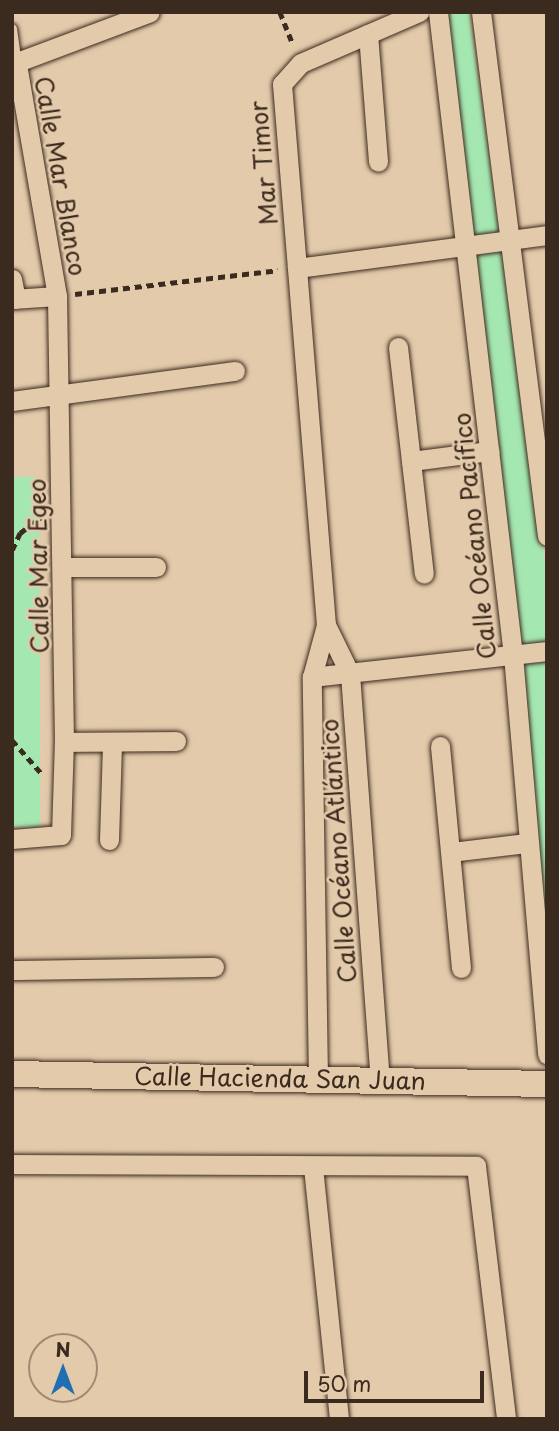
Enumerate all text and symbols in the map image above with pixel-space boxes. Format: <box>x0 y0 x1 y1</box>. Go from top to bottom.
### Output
street label: Calle Mar Blanco <box>29 75 93 277</box>
street label: Mar Timor <box>243 100 283 226</box>
street label: Calle Océano Pacífico <box>447 410 501 662</box>
street label: Calle Mar Egeo <box>22 478 54 654</box>
street label: Calle Océano Atlántico <box>314 717 362 985</box>
street label: Calle Hacienda San Juan <box>134 1061 426 1095</box>
north arrow <box>28 1333 98 1403</box>
text: N <box>55 1335 71 1363</box>
scale bar <box>307 1358 487 1402</box>
text: 50 m <box>317 1367 371 1399</box>

